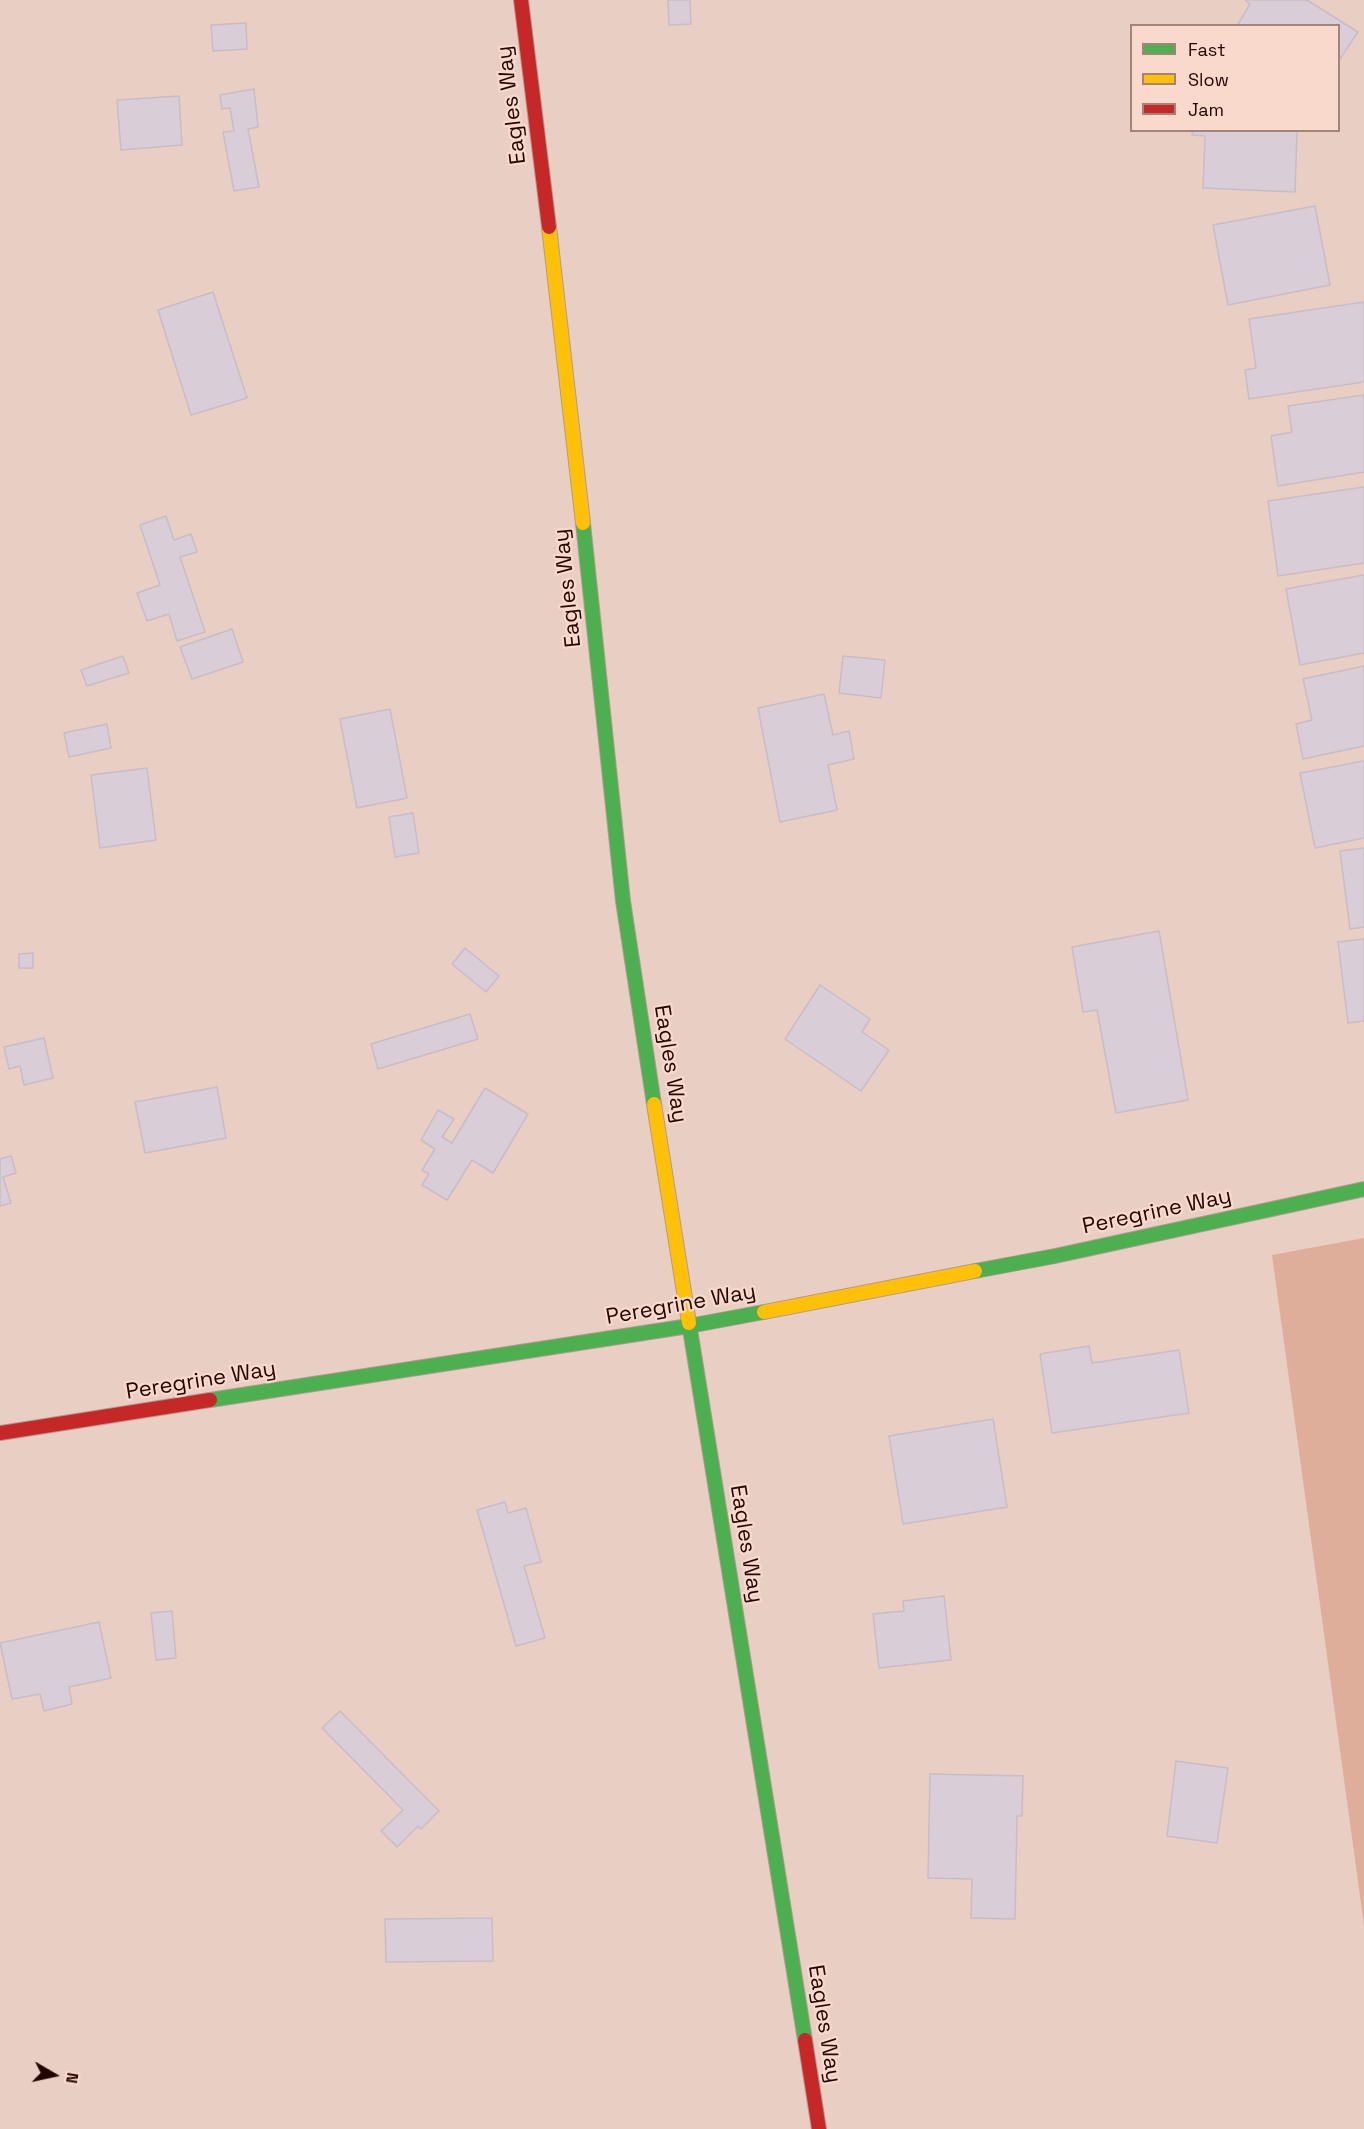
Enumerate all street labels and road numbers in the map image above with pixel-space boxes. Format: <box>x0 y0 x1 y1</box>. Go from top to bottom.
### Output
street label: Eagles Way <box>492 44 532 166</box>
street label: Eagles Way <box>549 527 587 649</box>
street label: Eagles Way <box>648 1003 692 1125</box>
street label: Peregrine Way <box>1080 1183 1234 1241</box>
street label: Peregrine Way <box>604 1279 758 1331</box>
street label: Peregrine Way <box>124 1356 278 1406</box>
street label: Eagles Way <box>724 1483 768 1605</box>
street label: Eagles Way <box>802 1963 846 2085</box>

